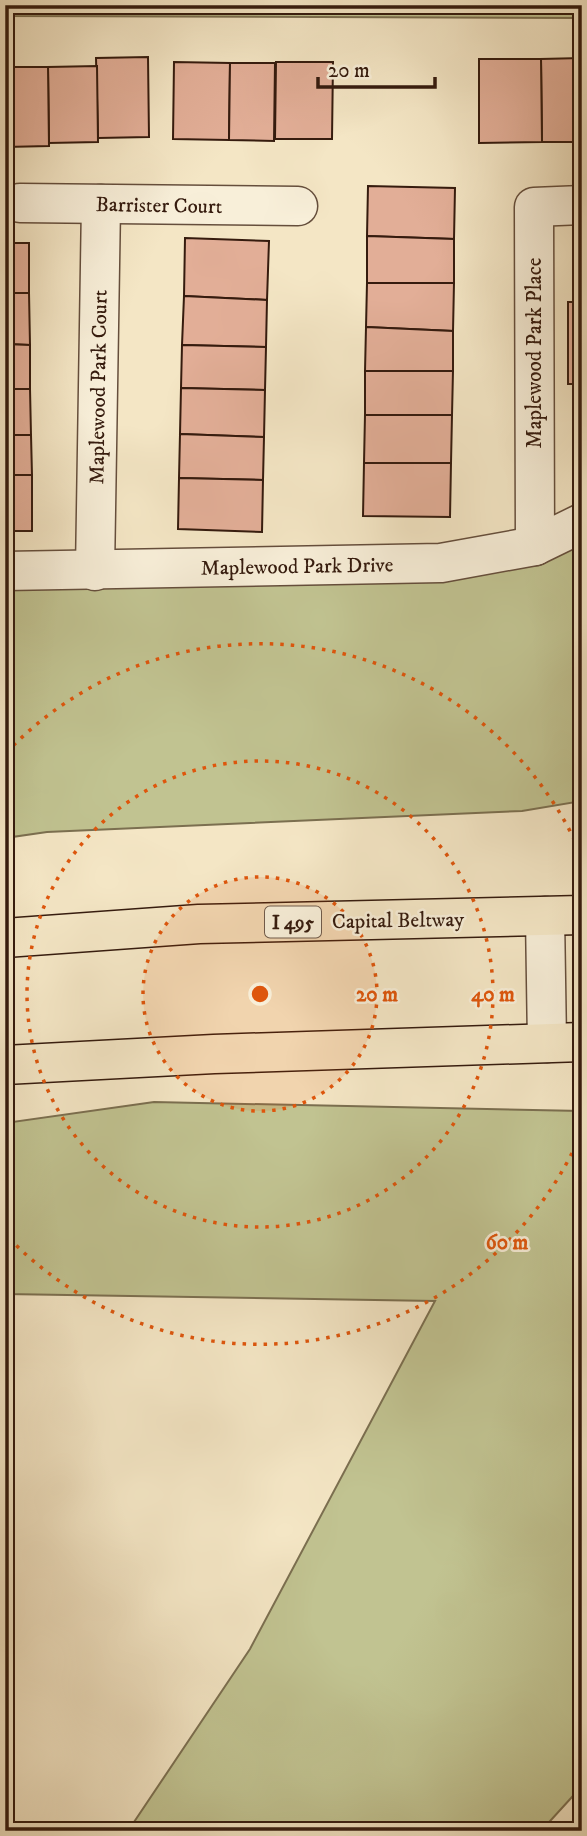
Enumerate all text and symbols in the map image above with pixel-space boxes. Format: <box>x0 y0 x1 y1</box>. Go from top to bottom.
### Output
scale bar <box>318 46 435 90</box>
text: 20 m <box>328 58 370 84</box>
street label: Barrister Court <box>95 192 223 220</box>
street label: Maplewood Park Place <box>522 257 548 449</box>
street label: Maplewood Park Court <box>84 289 114 485</box>
street label: Maplewood Park Drive <box>200 552 394 582</box>
road number: I 495 <box>265 906 321 938</box>
street label: Capital Beltway <box>332 907 465 935</box>
centre of rings <box>248 982 272 1006</box>
text: 20 m <box>356 982 398 1008</box>
text: 40 m <box>471 982 515 1008</box>
text: 60 m <box>486 1230 528 1256</box>

